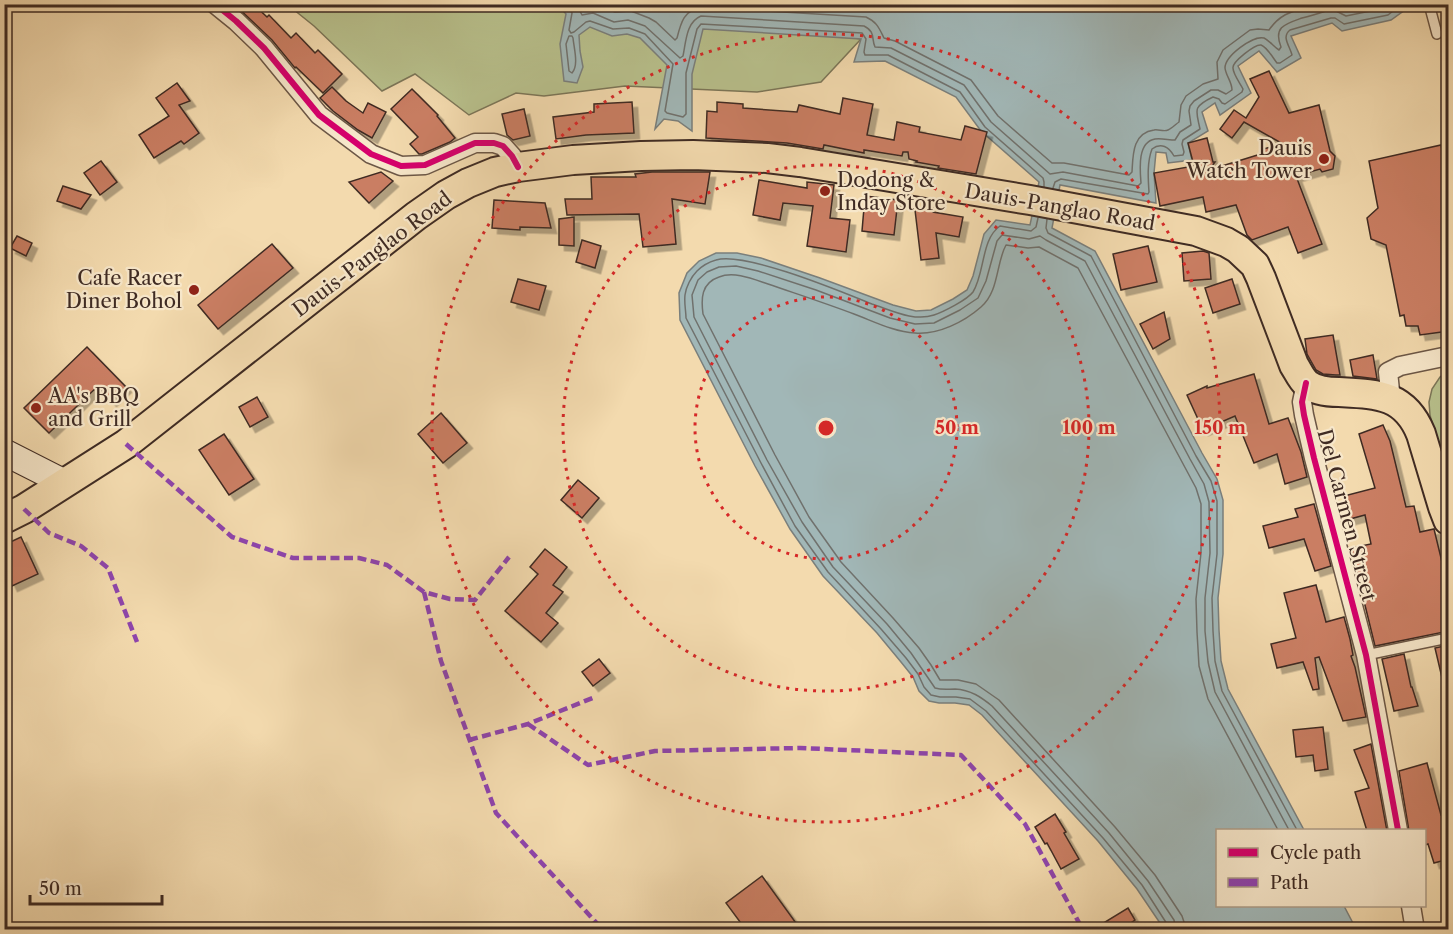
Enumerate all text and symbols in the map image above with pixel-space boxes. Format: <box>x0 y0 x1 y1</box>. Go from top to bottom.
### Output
place label: Dauis Watch Tower <box>1185 136 1313 183</box>
marker: Dauis Watch Tower <box>1317 152 1331 166</box>
place label: Dodong & Inday Store <box>837 168 946 215</box>
street label: Dauis-Panglao Road <box>963 178 1157 236</box>
marker: Dodong & Inday Store <box>818 184 832 198</box>
street label: Dauis-Panglao Road <box>288 186 456 322</box>
place label: Cafe Racer Diner Bohol <box>66 266 183 313</box>
marker: Cafe Racer Diner Bohol <box>187 283 201 297</box>
place label: AA's BBQ and Grill <box>47 384 139 431</box>
marker: AA's BBQ and Grill <box>29 401 43 415</box>
text: 50 m <box>935 417 979 439</box>
text: 100 m <box>1062 417 1116 439</box>
text: 150 m <box>1194 417 1246 439</box>
centre of rings <box>816 418 836 438</box>
street label: Del Carmen Street <box>1312 426 1382 604</box>
legend <box>1216 829 1426 907</box>
text: Cycle path <box>1270 842 1361 864</box>
scale bar <box>30 868 162 906</box>
text: Path <box>1270 872 1309 894</box>
text: 50 m <box>39 878 82 900</box>

